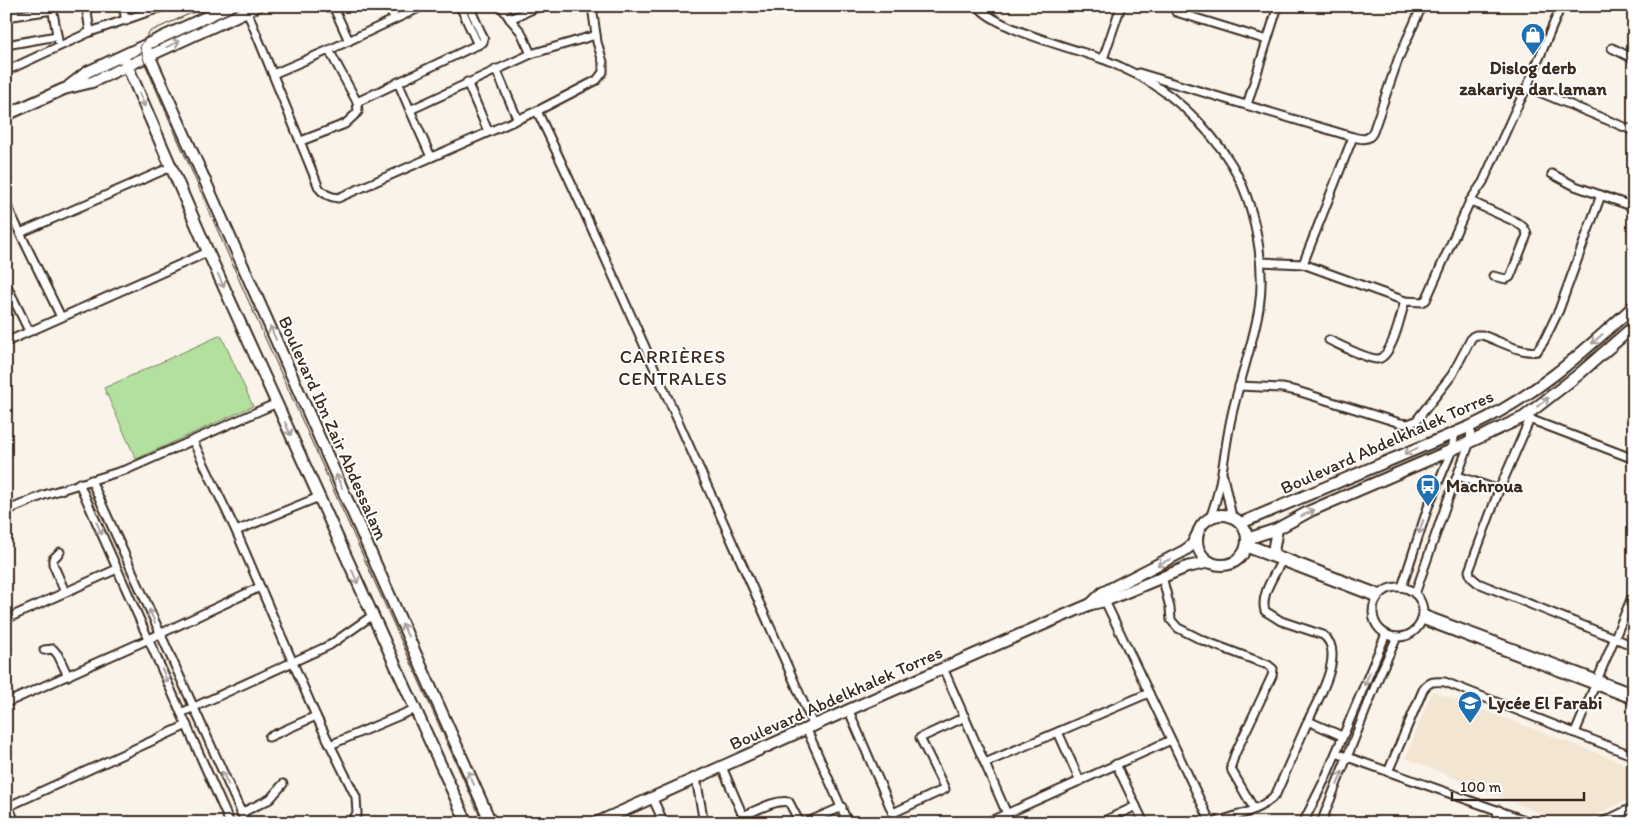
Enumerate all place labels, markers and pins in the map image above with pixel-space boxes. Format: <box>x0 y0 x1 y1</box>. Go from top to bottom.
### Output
shop icon: Dislog derb zakariya dar laman <box>1520 22 1546 56</box>
place label: Dislog derb zakariya dar laman <box>1459 57 1608 100</box>
bus stop icon: Machroua <box>1415 473 1441 507</box>
place label: Machroua <box>1446 475 1523 497</box>
school or university icon: Lycée El Farabi <box>1457 690 1483 724</box>
place label: Lycée El Farabi <box>1488 692 1602 714</box>

